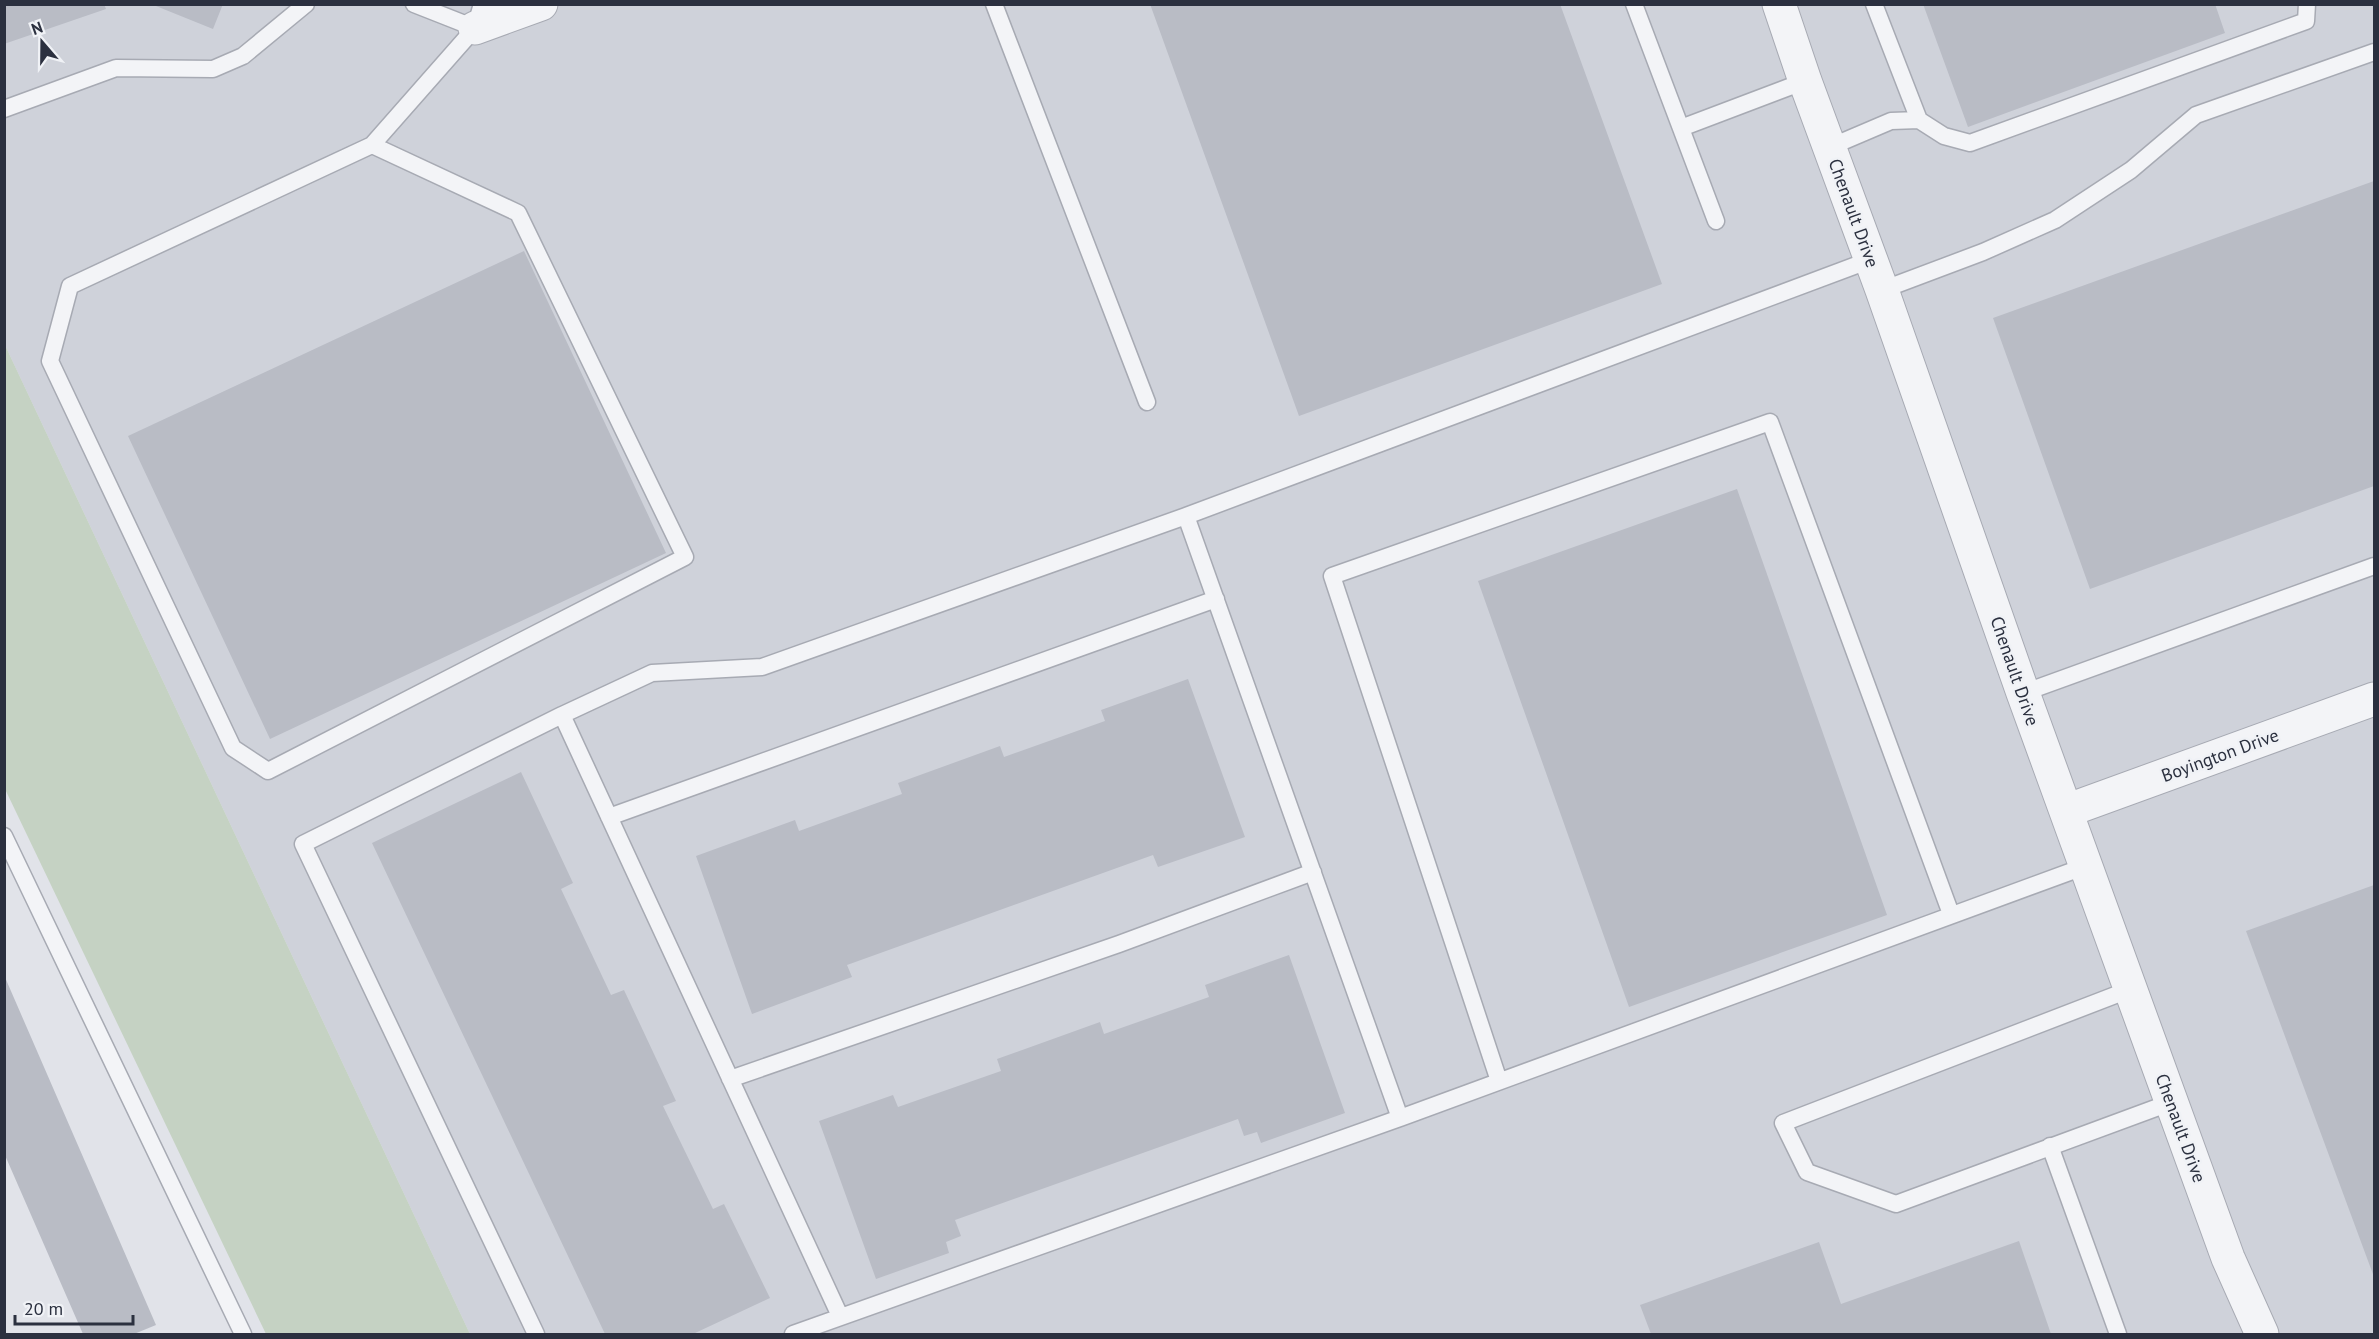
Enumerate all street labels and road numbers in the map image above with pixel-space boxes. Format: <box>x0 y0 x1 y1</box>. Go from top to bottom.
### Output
street label: Chenault Drive <box>1824 155 1884 271</box>
street label: Chenault Drive <box>1986 613 2044 729</box>
street label: Boyington Drive <box>2158 723 2282 787</box>
street label: Chenault Drive <box>2151 1070 2211 1186</box>

